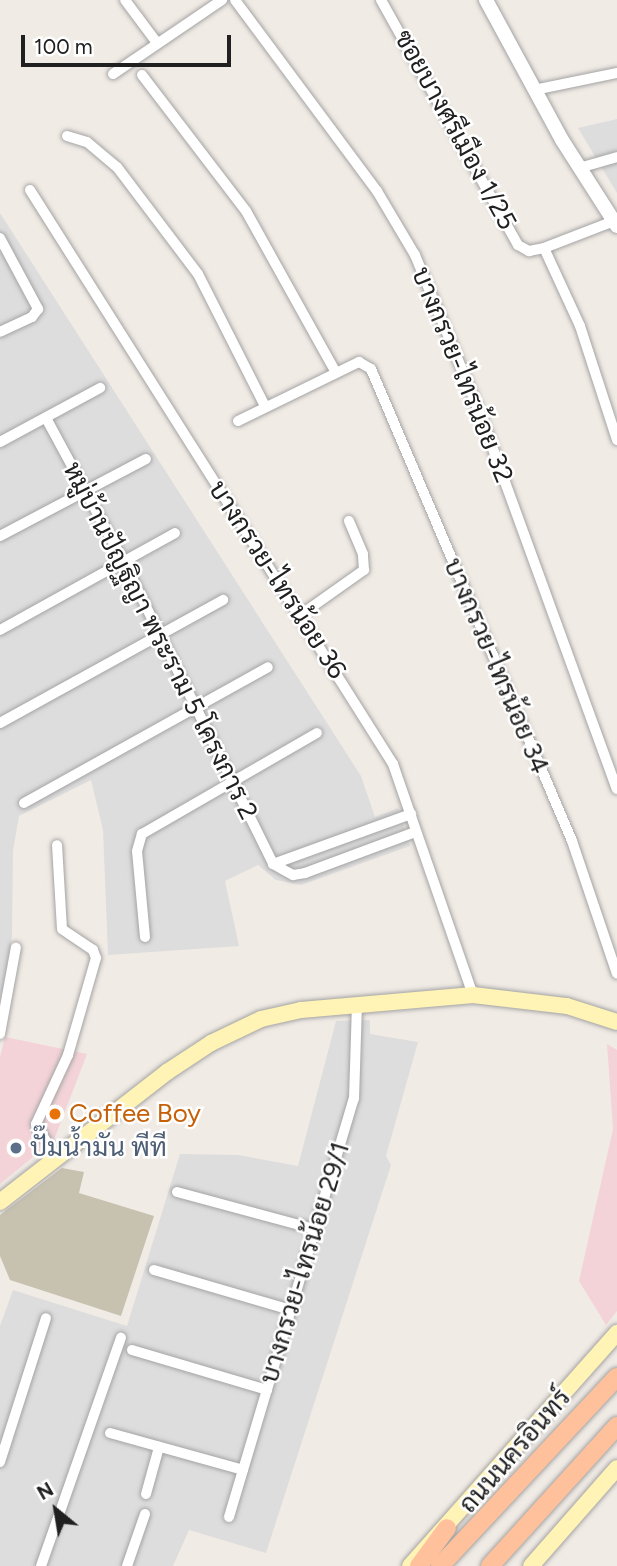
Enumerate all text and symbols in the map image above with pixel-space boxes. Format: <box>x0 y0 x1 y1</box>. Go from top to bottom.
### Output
scale bar <box>24 21 234 65</box>
street label: ซอยบางศรีเมือง 1/25 <box>387 25 523 235</box>
text: 100 m <box>34 34 93 59</box>
street label: บางกรวย-ไทรน้อย 32 <box>405 263 519 487</box>
street label: หมู่บ้านปัญฐิญา พระราม 5 โครงการ 2 <box>56 457 264 825</box>
street label: บางกรวย-ไทรน้อย 36 <box>201 475 353 685</box>
street label: บางกรวย-ไทรน้อย 34 <box>437 554 555 778</box>
place label: Coffee Boy <box>69 1098 201 1130</box>
marker: Coffee Boy <box>47 1106 63 1122</box>
place label: ปั๊มน้ำมัน พีที <box>30 1132 167 1164</box>
street label: บางกรวย-ไทรน้อย 29/1 <box>253 1139 357 1387</box>
marker: ปั๊มน้ำมัน พีที <box>8 1140 24 1156</box>
street label: ถนนนครอินทร์ <box>453 1382 577 1520</box>
north arrow <box>21 1475 91 1545</box>
text: N <box>33 1478 57 1505</box>

